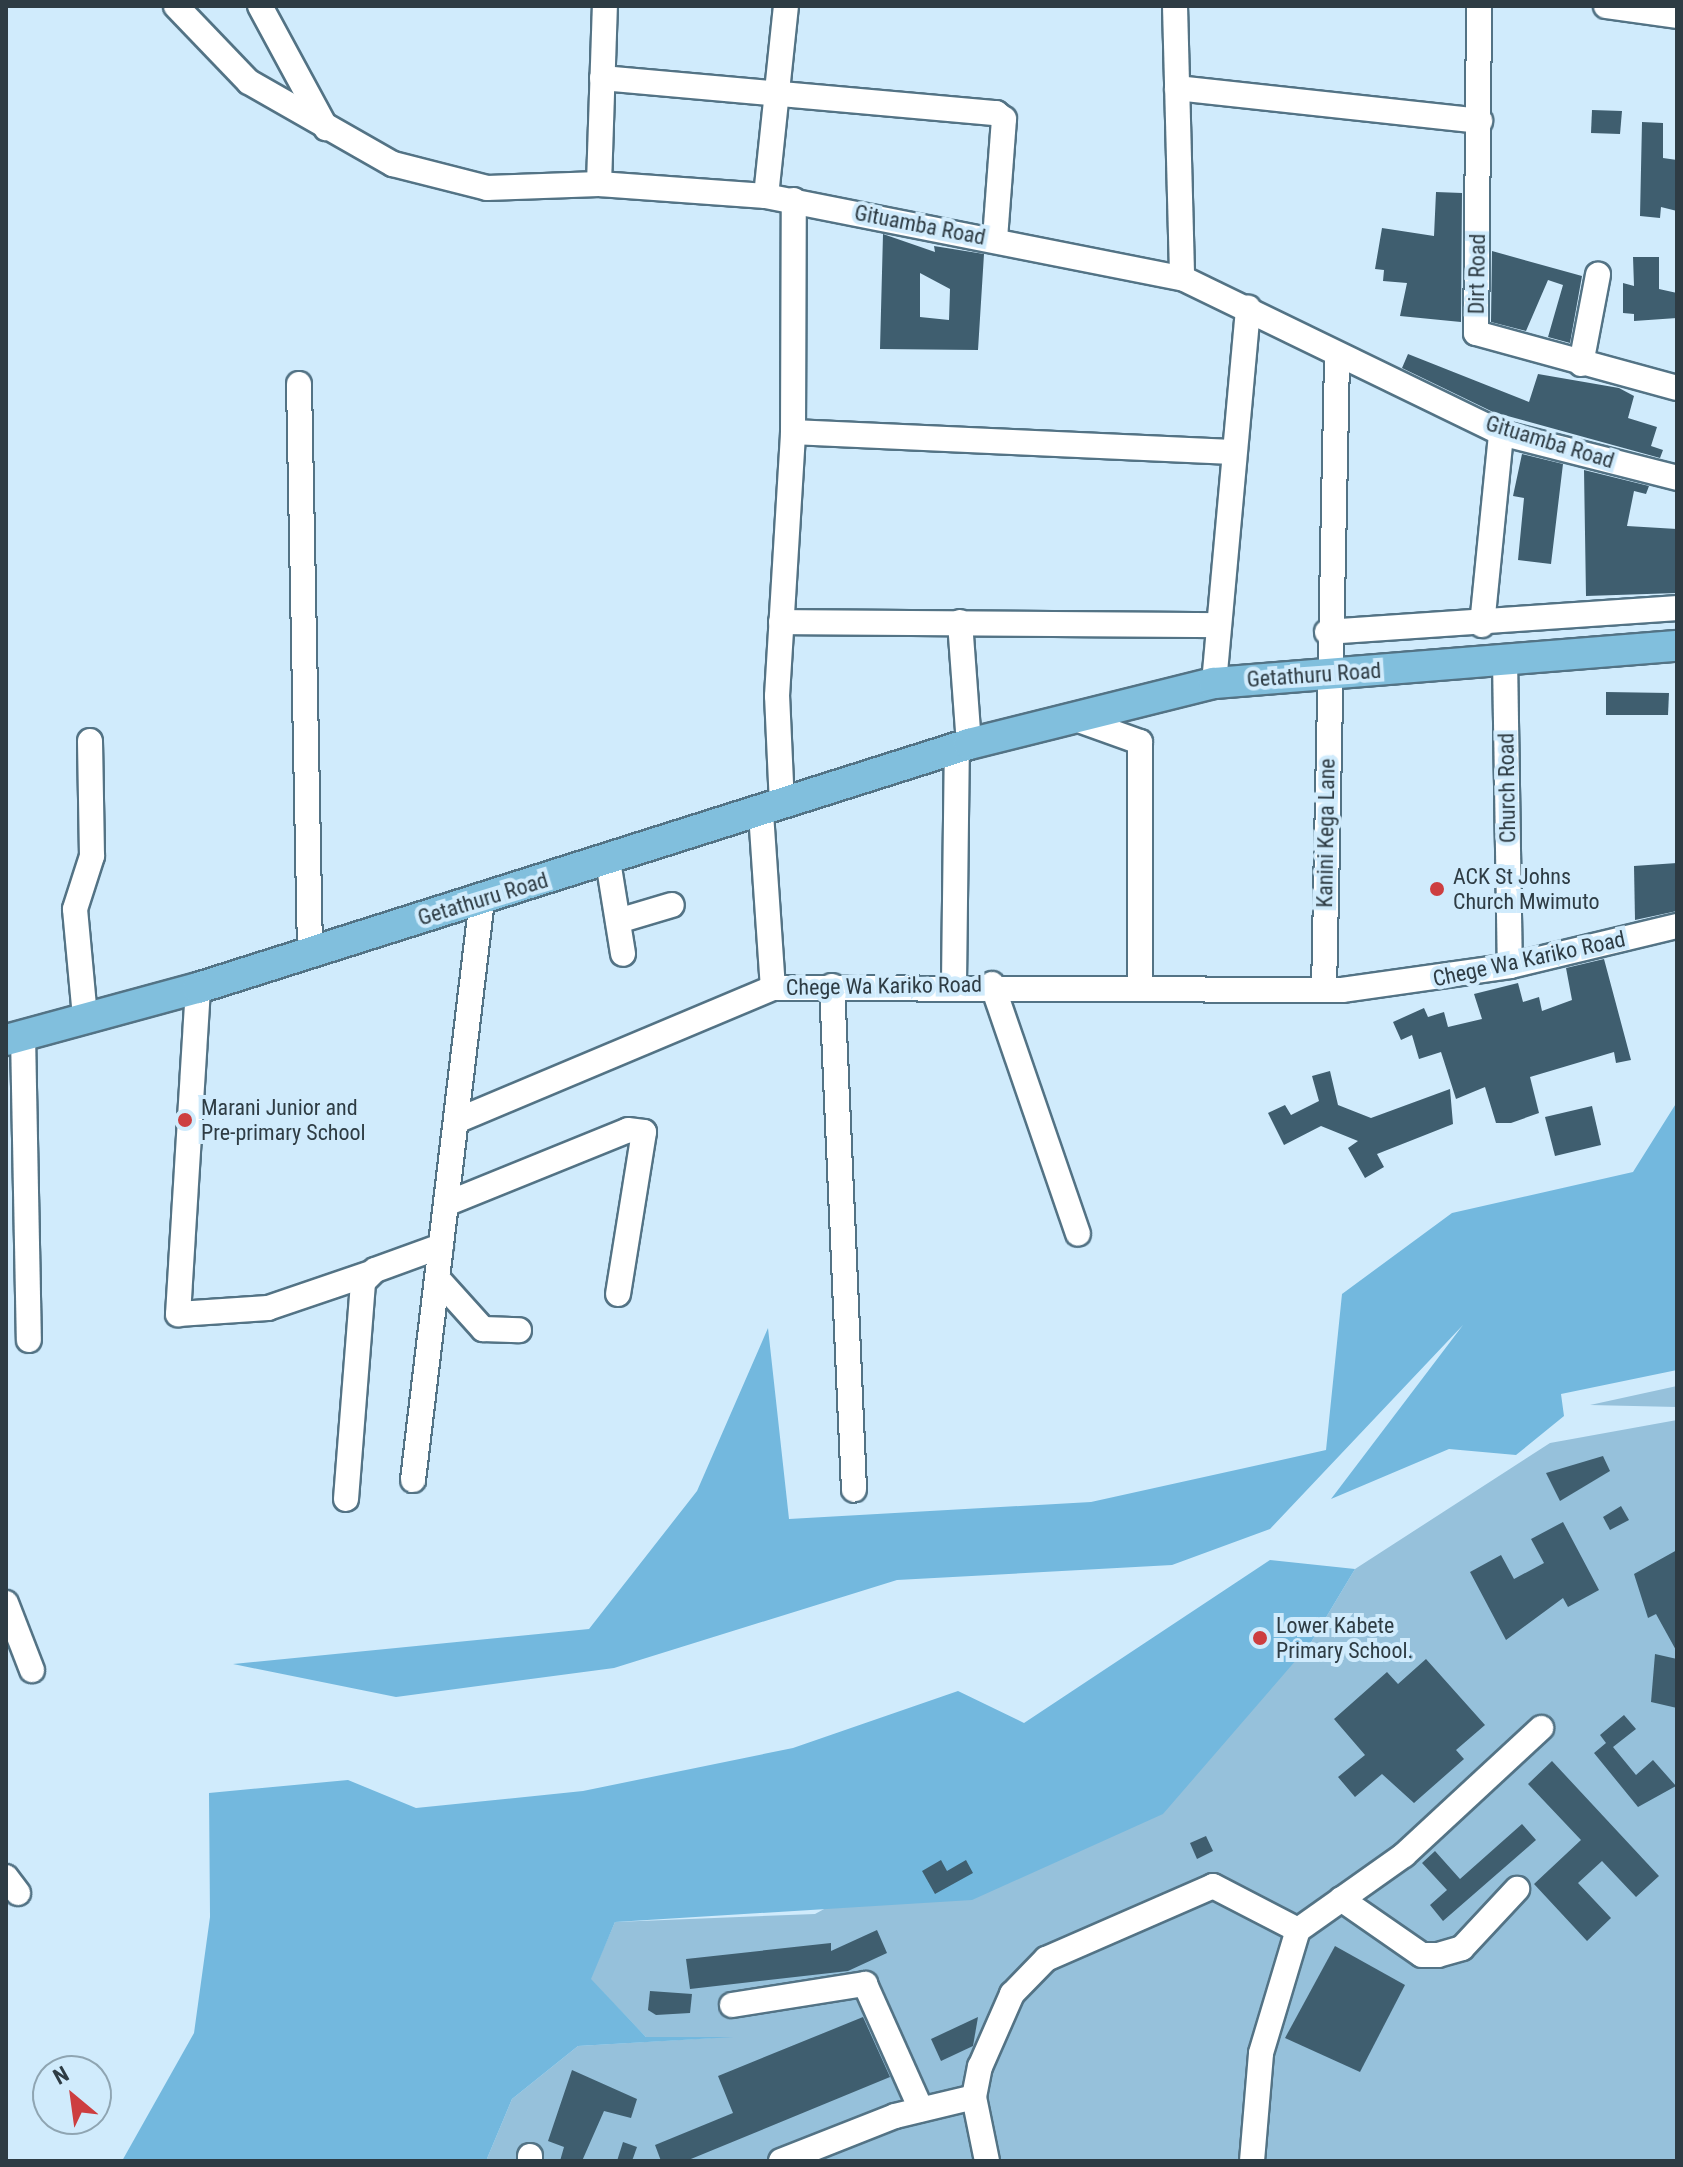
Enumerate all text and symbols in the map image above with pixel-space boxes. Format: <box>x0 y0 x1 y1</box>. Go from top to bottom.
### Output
street label: Gituamba Road <box>852 199 988 251</box>
street label: Dirt Road <box>1463 233 1491 315</box>
street label: Gituamba Road <box>1483 410 1617 474</box>
street label: Getathuru Road <box>1246 657 1382 693</box>
street label: Church Road <box>1493 733 1521 843</box>
street label: Kanini Kega Lane <box>1311 758 1341 908</box>
place label: ACK St Johns Church Mwimuto <box>1453 863 1600 914</box>
street label: Getathuru Road <box>415 867 551 931</box>
marker: ACK St Johns Church Mwimuto <box>1428 880 1446 898</box>
street label: Chege Wa Kariko Road <box>1430 926 1628 992</box>
street label: Chege Wa Kariko Road <box>786 971 982 1001</box>
place label: Marani Junior and Pre-primary School <box>201 1094 366 1146</box>
marker: Marani Junior and Pre-primary School <box>176 1111 194 1129</box>
place label: Lower Kabete Primary School. <box>1276 1612 1413 1664</box>
marker: Lower Kabete Primary School. <box>1251 1629 1269 1647</box>
north arrow <box>32 2055 112 2135</box>
text: N <box>49 2061 73 2090</box>

